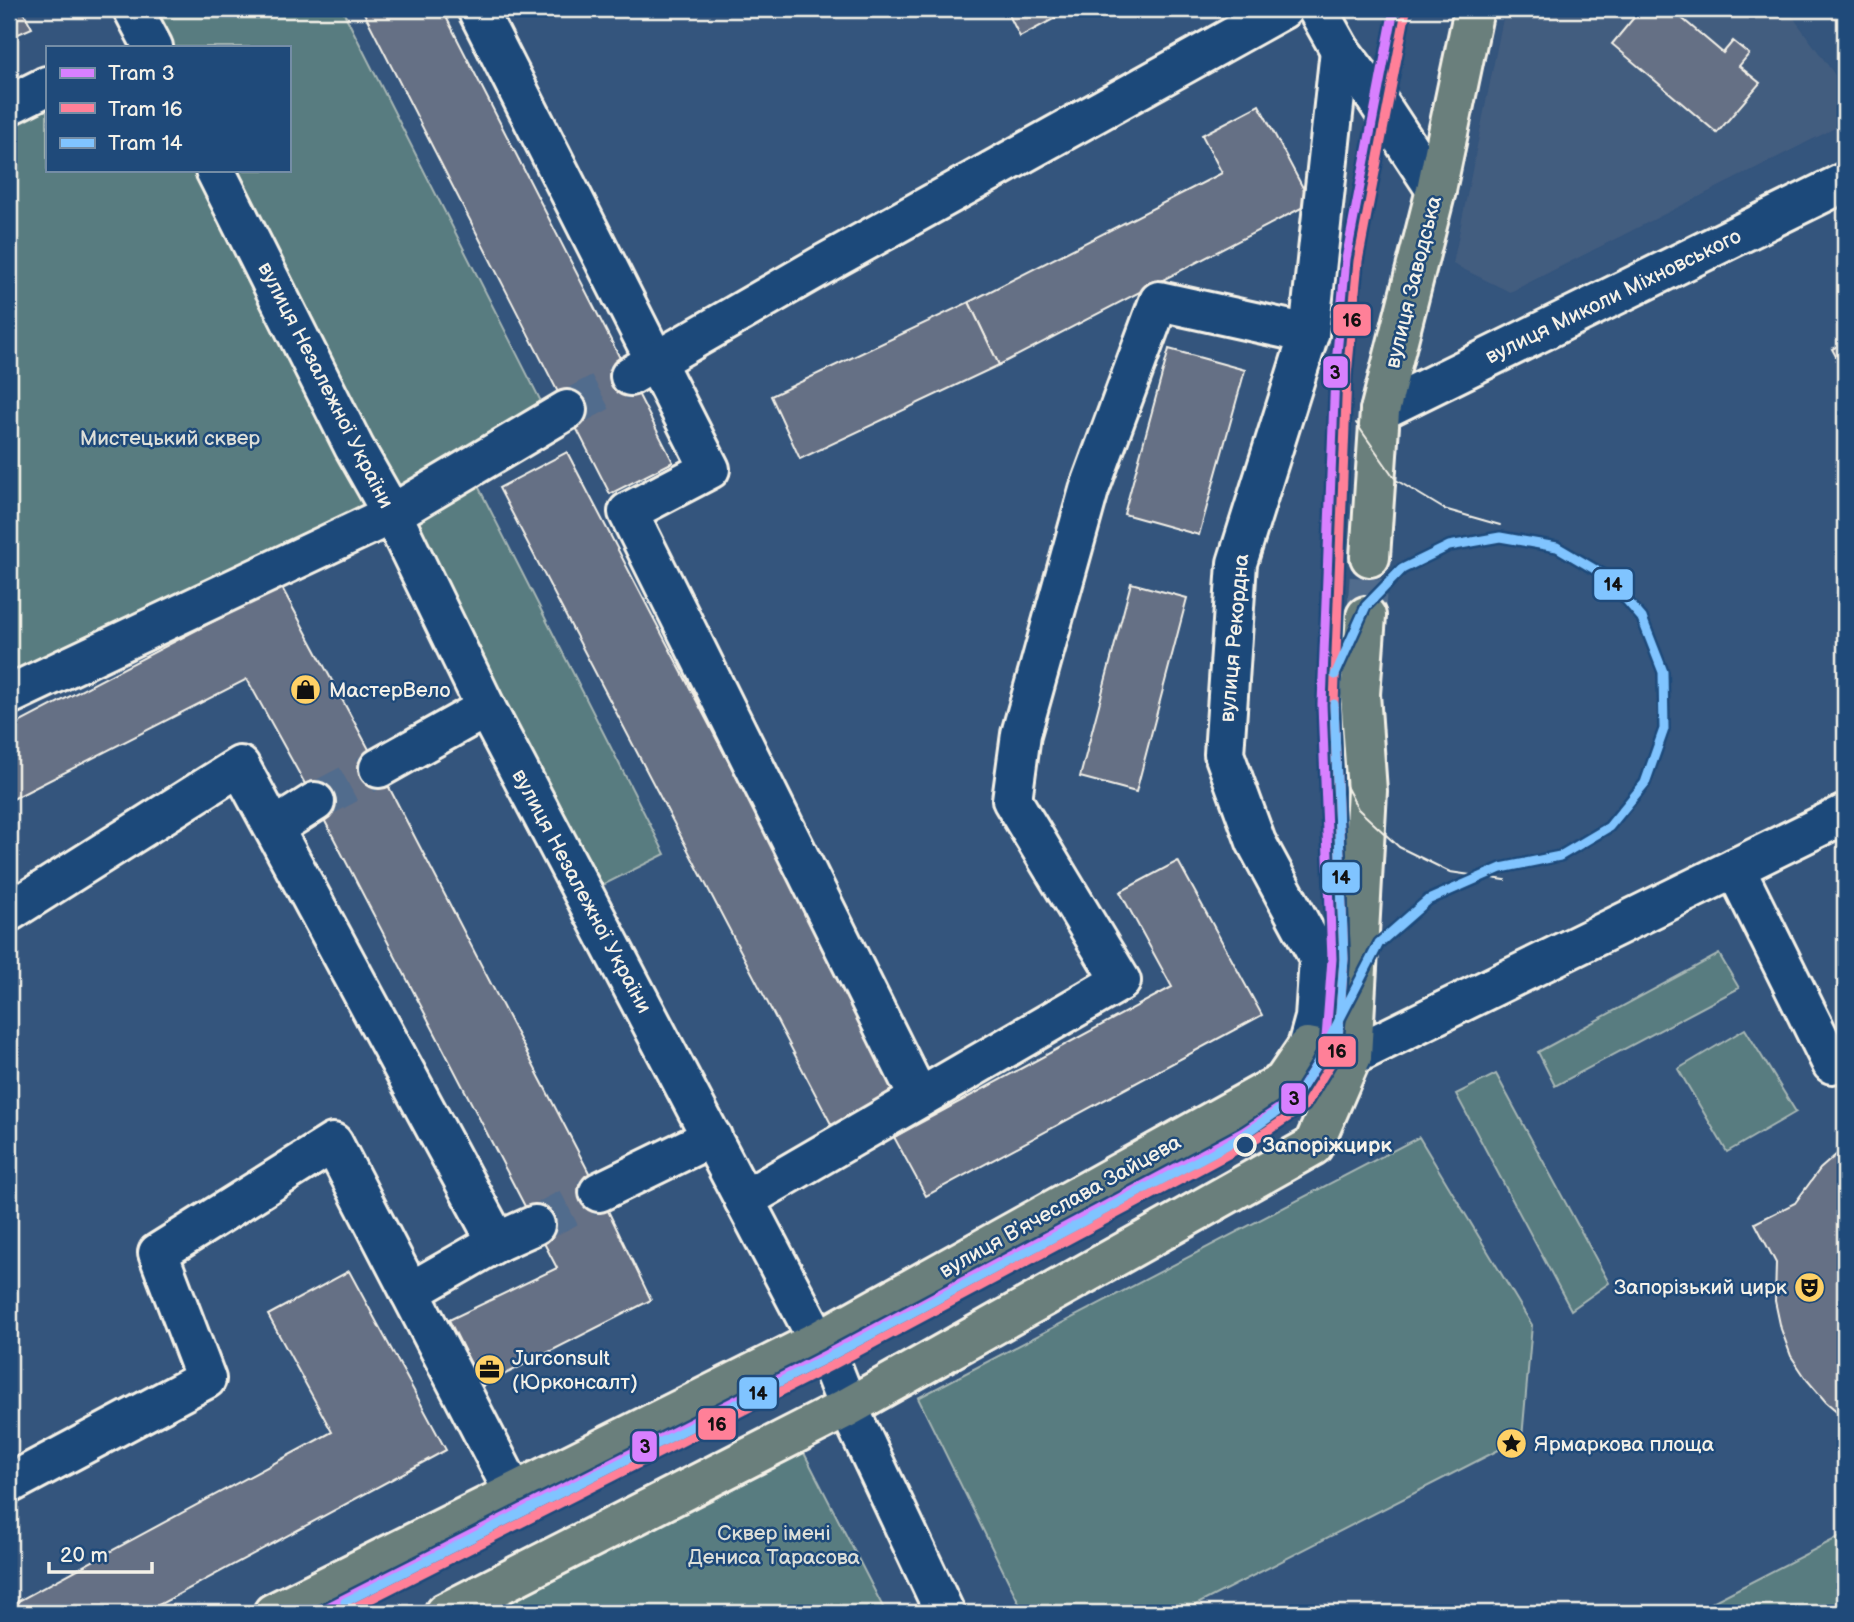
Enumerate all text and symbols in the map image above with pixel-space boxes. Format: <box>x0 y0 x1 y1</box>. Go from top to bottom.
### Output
legend <box>46 46 290 172</box>
text: Tram 3 <box>108 61 175 86</box>
text: Tram 16 <box>108 97 183 122</box>
text: Tram 14 <box>108 131 183 156</box>
street label: вулиця Заводська <box>1380 193 1447 371</box>
street label: вулиця Миколи Міхновського <box>1481 224 1745 369</box>
street label: вулиця Незалежної України <box>252 258 399 513</box>
line badge: 16 <box>1332 303 1372 337</box>
text: 16 <box>1342 310 1362 333</box>
line badge: 3 <box>1322 355 1349 389</box>
text: 3 <box>1329 362 1341 385</box>
park label: Мистецький сквер <box>80 426 260 451</box>
street label: вулиця Рекордна <box>1215 552 1254 723</box>
line badge: 14 <box>1593 568 1634 601</box>
text: 14 <box>1603 574 1623 597</box>
shop icon: МастерВело <box>289 673 323 707</box>
place label: МастерВело <box>329 678 451 703</box>
street label: вулиця Незалежної України <box>506 765 657 1018</box>
line badge: 14 <box>1321 861 1361 894</box>
text: 14 <box>1331 867 1351 890</box>
line badge: 16 <box>1317 1035 1357 1068</box>
text: 16 <box>1327 1041 1347 1064</box>
line badge: 3 <box>1280 1082 1307 1115</box>
text: 3 <box>1288 1088 1300 1111</box>
street label: вулиця Вʼячеслава Зайцева <box>935 1129 1186 1283</box>
place label: Запоріжцирк <box>1262 1133 1392 1158</box>
marker: Запоріжцирк <box>1234 1134 1256 1156</box>
theatre icon: Запорізький цирк <box>1793 1270 1827 1304</box>
place label: Запорізький цирк <box>1614 1275 1787 1300</box>
place label: Jurconsult (Юрконсалт) <box>512 1346 638 1395</box>
office icon: Jurconsult (Юрконсалт) <box>472 1353 506 1387</box>
line badge: 14 <box>738 1376 778 1410</box>
text: 14 <box>748 1383 768 1406</box>
line badge: 16 <box>697 1407 737 1441</box>
text: 16 <box>707 1414 727 1437</box>
place icon: Ярмаркова площа <box>1494 1427 1528 1461</box>
line badge: 3 <box>631 1430 658 1463</box>
place label: Ярмаркова площа <box>1534 1432 1715 1457</box>
text: 3 <box>639 1436 651 1459</box>
park label: Сквер імені Дениса Тарасова <box>688 1521 861 1570</box>
scale bar <box>49 1531 152 1575</box>
text: 20 m <box>60 1543 108 1568</box>

